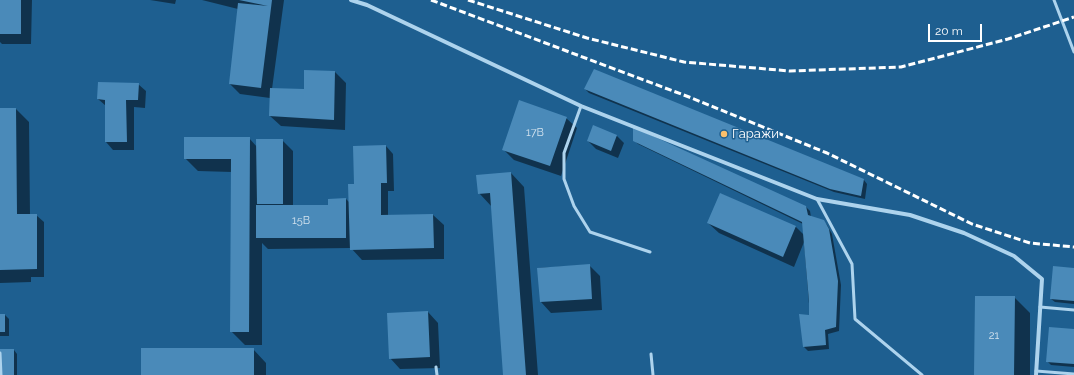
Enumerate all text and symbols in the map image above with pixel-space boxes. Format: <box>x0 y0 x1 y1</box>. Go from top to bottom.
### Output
scale bar <box>930 16 984 42</box>
text: 20 m <box>935 24 963 38</box>
house number: 17В <box>526 126 544 140</box>
place label: Гаражи <box>732 126 779 142</box>
marker: Гаражи <box>719 129 729 139</box>
house number: 15В <box>292 214 310 228</box>
house number: 21 <box>989 329 999 343</box>

